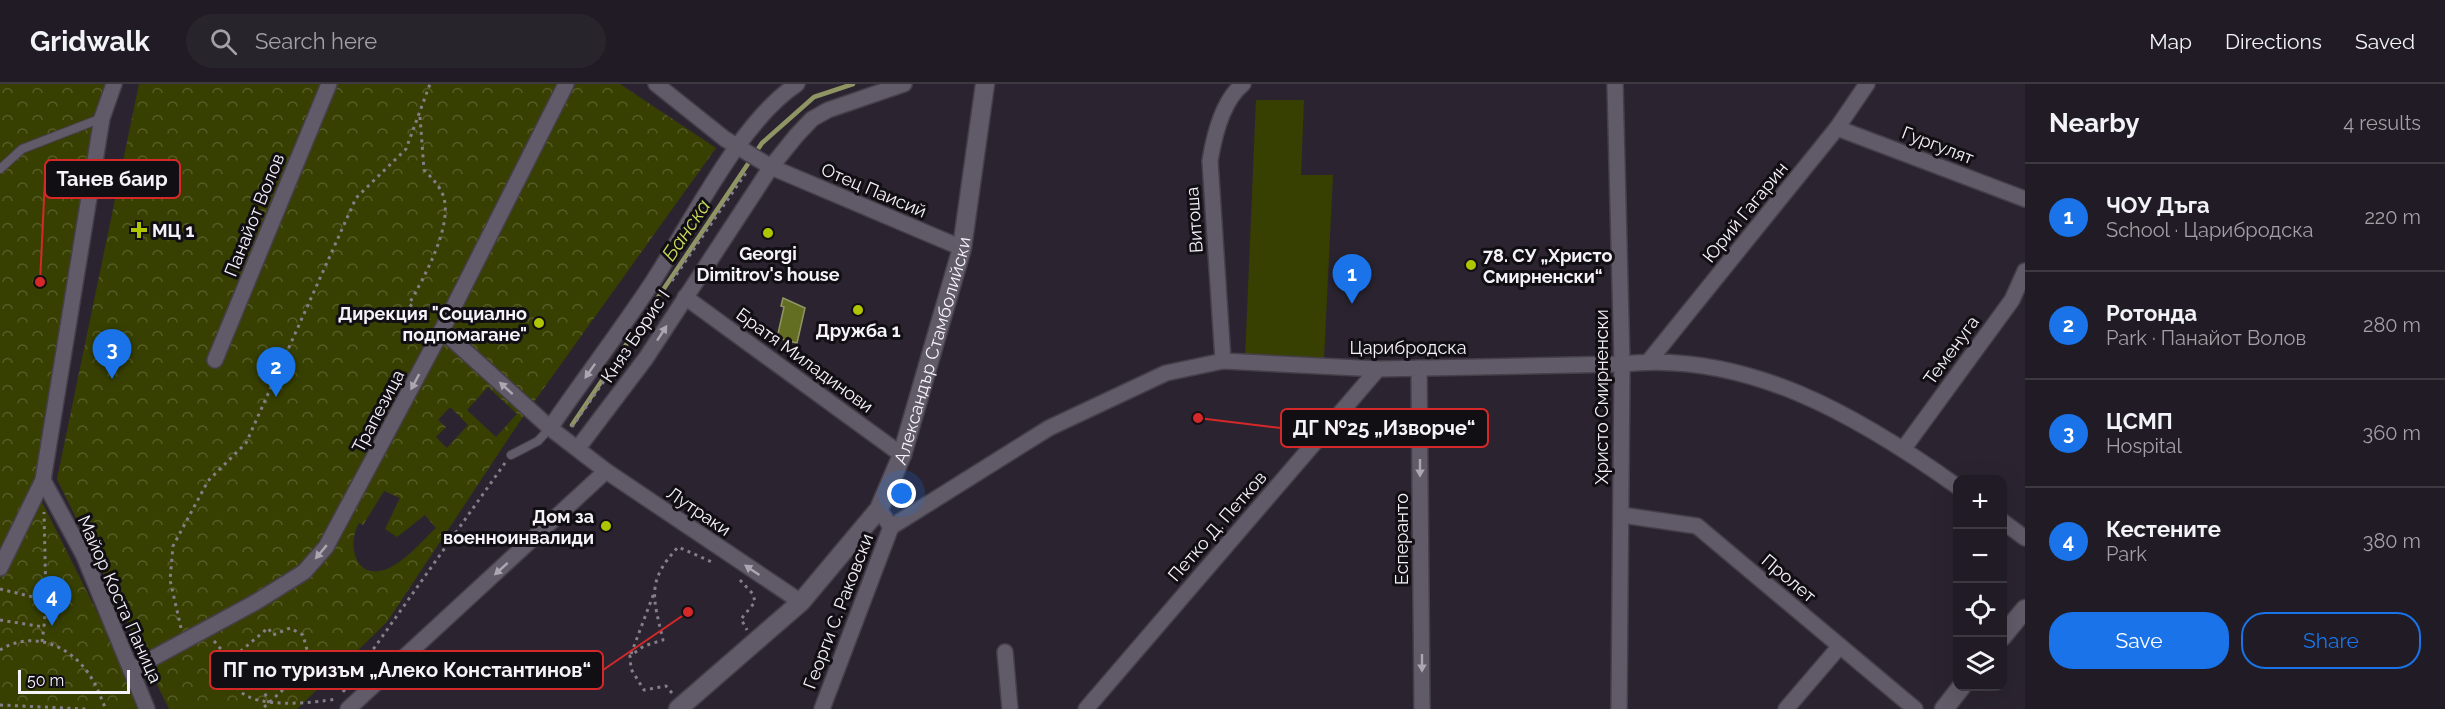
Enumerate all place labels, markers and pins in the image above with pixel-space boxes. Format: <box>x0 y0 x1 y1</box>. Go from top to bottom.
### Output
callout: Танев баир <box>45 160 180 198</box>
place label: МЦ 1 <box>152 220 194 241</box>
marker: МЦ 1 <box>130 221 148 239</box>
marker: Georgi Dimitrov's house <box>761 226 775 240</box>
place label: Georgi Dimitrov's house <box>697 243 840 285</box>
place label: 78. СУ „Христо Смирненски“ <box>1483 245 1612 287</box>
pin: 1 <box>1332 254 1372 304</box>
marker: 78. СУ „Христо Смирненски“ <box>1464 258 1478 272</box>
place label: Дирекция "Социално подпомагане" <box>338 303 527 345</box>
marker: Дружба 1 <box>851 303 865 317</box>
marker: Дирекция "Социално подпомагане" <box>532 316 546 330</box>
place label: Дружба 1 <box>815 320 901 341</box>
pin: 3 <box>92 330 132 379</box>
pin: 2 <box>256 348 296 397</box>
callout: ДГ №25 „Изворче“ <box>1281 409 1488 447</box>
place label: Дом за военноинвалиди <box>443 506 594 548</box>
marker: Дом за военноинвалиди <box>599 519 613 533</box>
pin: 4 <box>32 576 72 626</box>
callout: ПГ по туризъм „Алеко Константинов“ <box>210 651 603 689</box>

